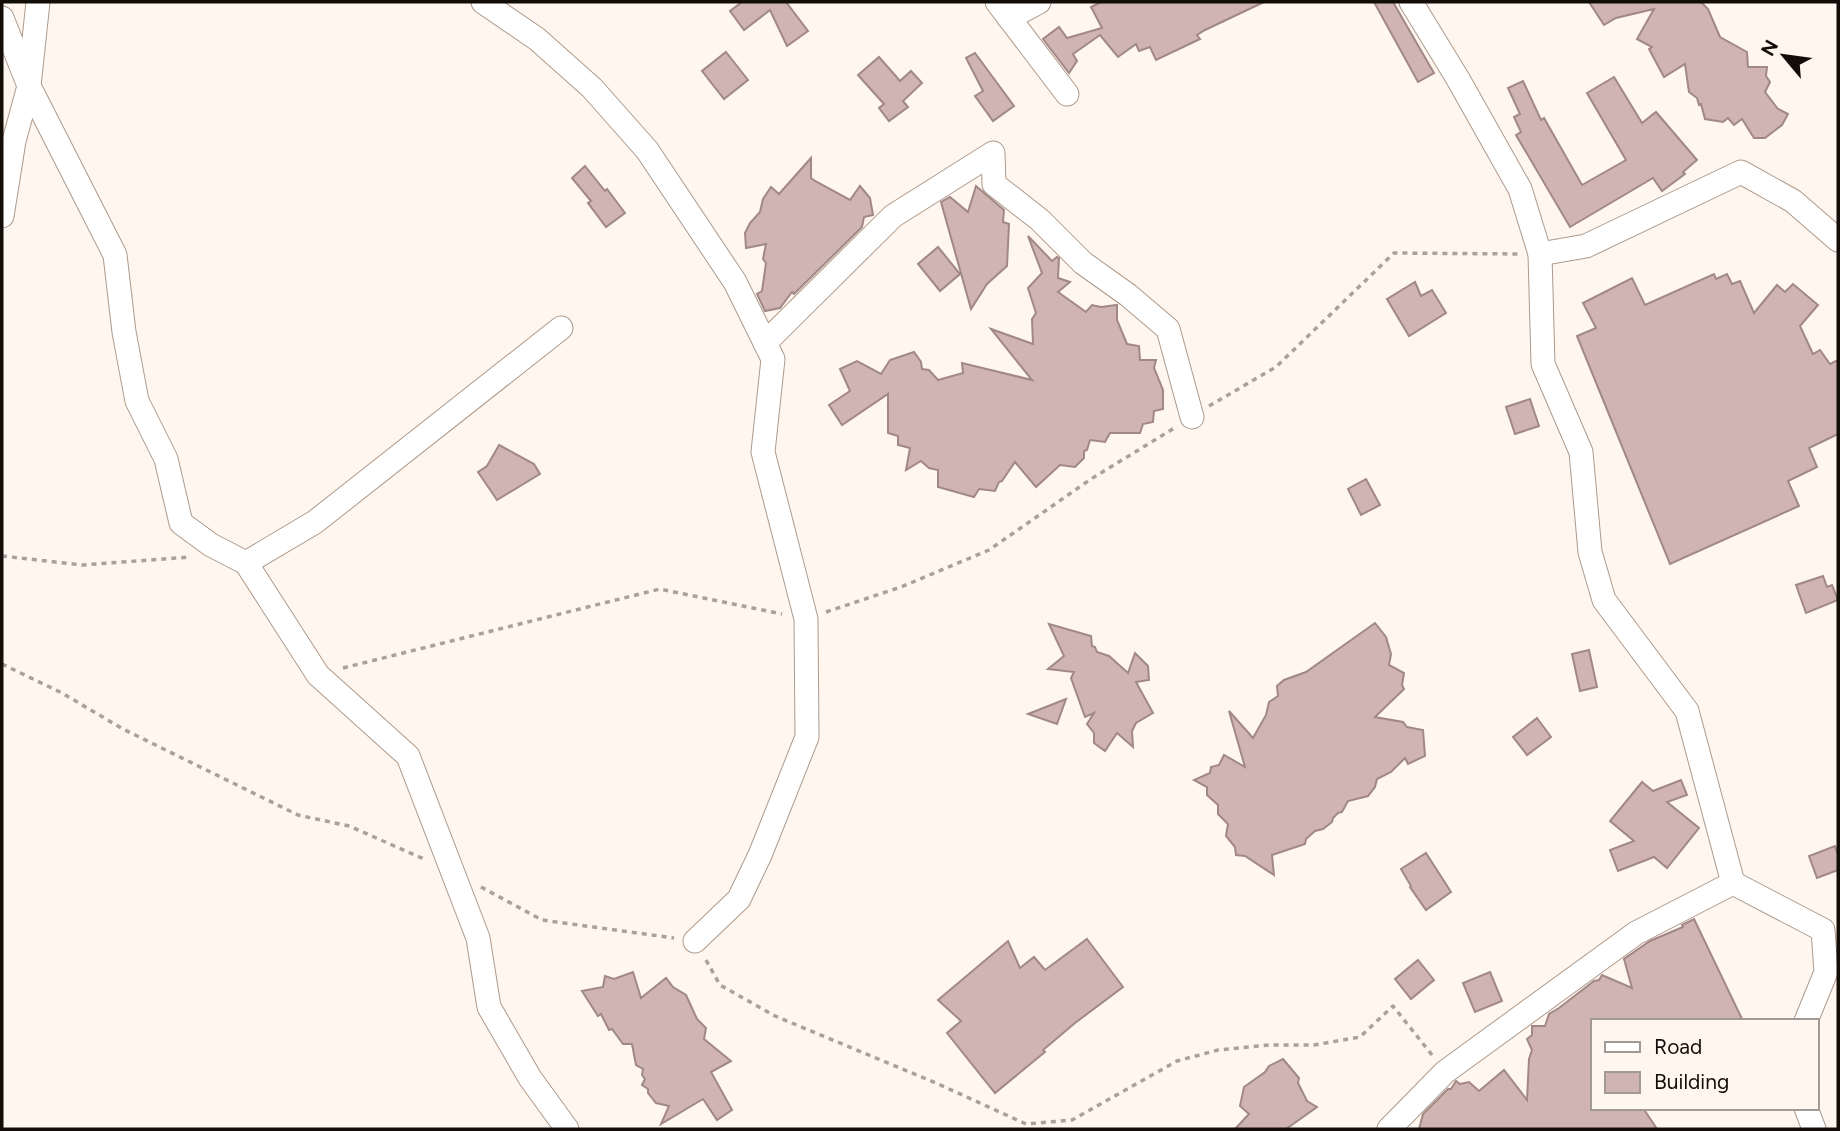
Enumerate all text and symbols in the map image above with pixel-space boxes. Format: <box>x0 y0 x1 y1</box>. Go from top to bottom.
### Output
north arrow <box>1749 21 1819 91</box>
text: N <box>1756 36 1783 60</box>
legend <box>1591 1019 1819 1110</box>
text: Road <box>1654 1034 1702 1059</box>
text: Building <box>1654 1069 1729 1094</box>

